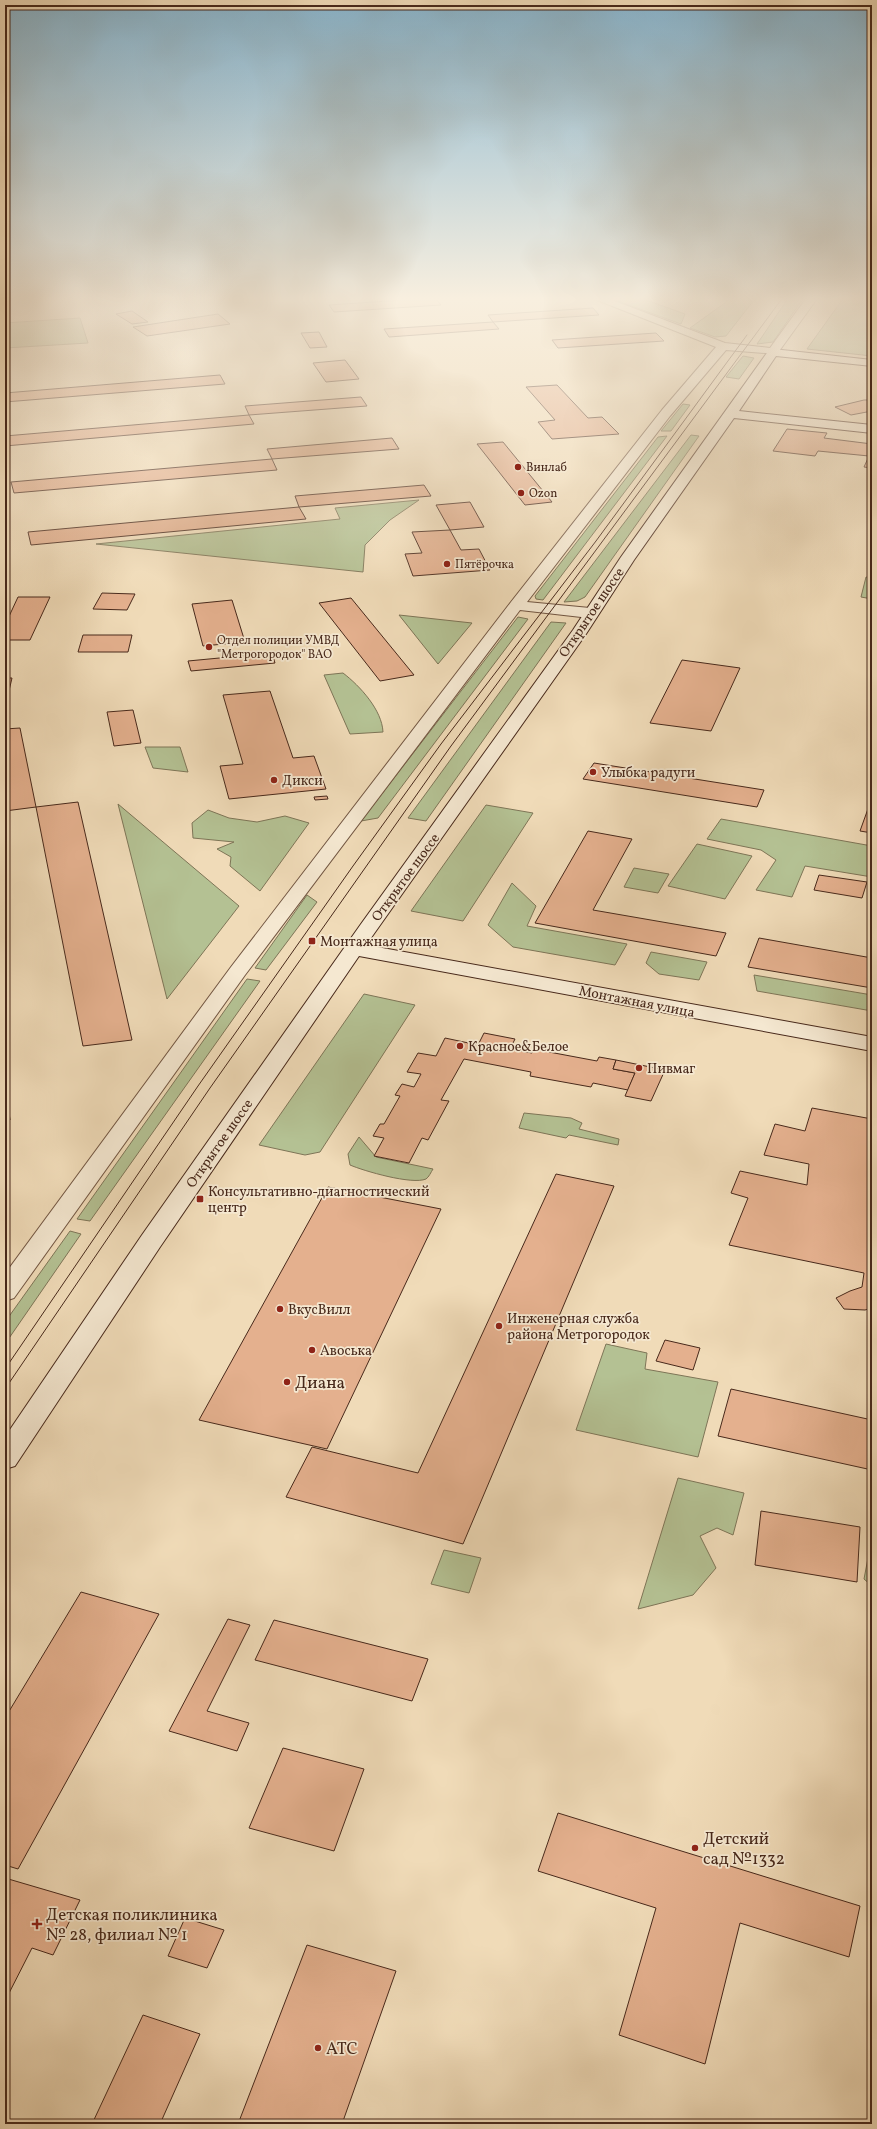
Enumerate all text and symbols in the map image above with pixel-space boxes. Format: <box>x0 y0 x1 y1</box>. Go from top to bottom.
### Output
place label: Винлаб <box>526 460 567 476</box>
marker: Винлаб <box>513 462 523 472</box>
place label: Ozon <box>529 486 557 502</box>
marker: Ozon <box>516 488 526 498</box>
place label: Пятёрочка <box>455 557 514 573</box>
marker: Пятёрочка <box>442 559 452 569</box>
street label: Открытое шоссе <box>555 564 630 662</box>
place label: Отдел полиции УМВД "Метрогородок" ВАО <box>217 633 340 663</box>
marker: Отдел полиции УМВД "Метрогородок" ВАО <box>204 642 214 652</box>
place label: Улыбка радуги <box>601 764 696 783</box>
marker: Улыбка радуги <box>588 767 598 777</box>
place label: Дикси <box>282 772 323 791</box>
marker: Дикси <box>269 775 279 785</box>
street label: Открытое шоссе <box>368 830 445 926</box>
place label: Монтажная улица <box>320 933 438 952</box>
marker: Монтажная улица <box>307 936 317 946</box>
street label: Монтажная улица <box>577 982 696 1023</box>
place label: Красное&Белое <box>468 1038 569 1057</box>
marker: Красное&Белое <box>455 1041 465 1051</box>
place label: Пивмаг <box>647 1060 695 1079</box>
marker: Пивмаг <box>634 1063 644 1073</box>
street label: Открытое шоссе <box>182 1095 258 1192</box>
place label: Консультативно-диагностический центр <box>208 1183 430 1218</box>
marker: Консультативно-диагностический центр <box>195 1194 205 1204</box>
place label: ВкусВилл <box>288 1301 351 1320</box>
marker: ВкусВилл <box>275 1304 285 1314</box>
place label: Инженерная служба района Метрогородок <box>507 1310 650 1345</box>
marker: Инженерная служба района Метрогородок <box>494 1321 504 1331</box>
place label: Авоська <box>320 1342 372 1361</box>
marker: Авоська <box>307 1345 317 1355</box>
place label: Диана <box>295 1372 345 1395</box>
marker: Диана <box>282 1377 292 1387</box>
place label: Детский сад №1332 <box>703 1828 785 1871</box>
marker: Детский сад №1332 <box>690 1843 700 1853</box>
place label: Детская поликлиника № 28, филиал № 1 <box>46 1904 218 1947</box>
marker: Детская поликлиника № 28, филиал № 1 <box>31 1918 43 1930</box>
place label: АТС <box>326 2038 358 2061</box>
marker: АТС <box>313 2043 323 2053</box>

